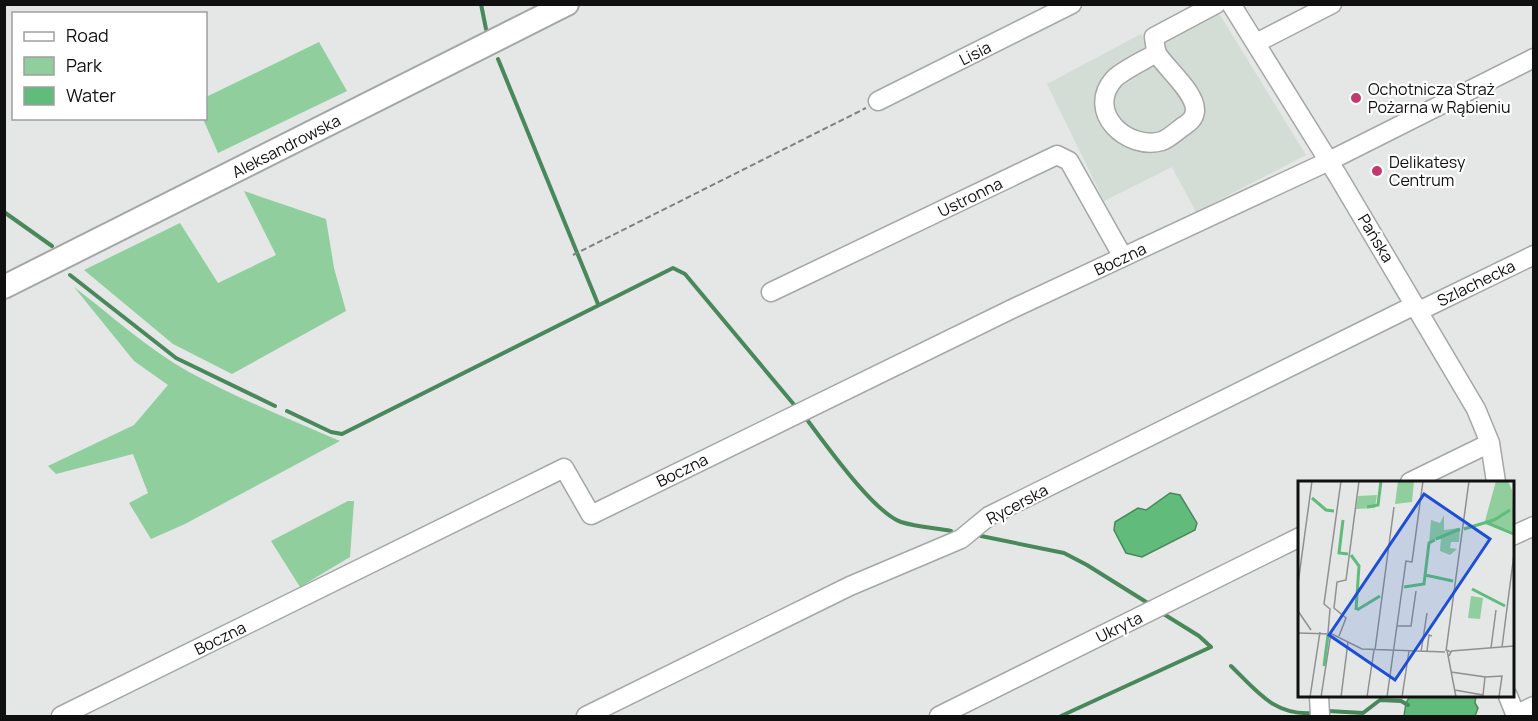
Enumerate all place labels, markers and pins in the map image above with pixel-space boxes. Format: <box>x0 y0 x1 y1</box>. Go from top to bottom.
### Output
place label: Ochotnicza Straż Pożarna w Rąbieniu <box>1368 78 1511 118</box>
marker: Ochotnicza Straż Pożarna w Rąbieniu <box>1349 91 1363 105</box>
place label: Delikatesy Centrum <box>1389 151 1466 191</box>
marker: Delikatesy Centrum <box>1370 164 1384 178</box>

